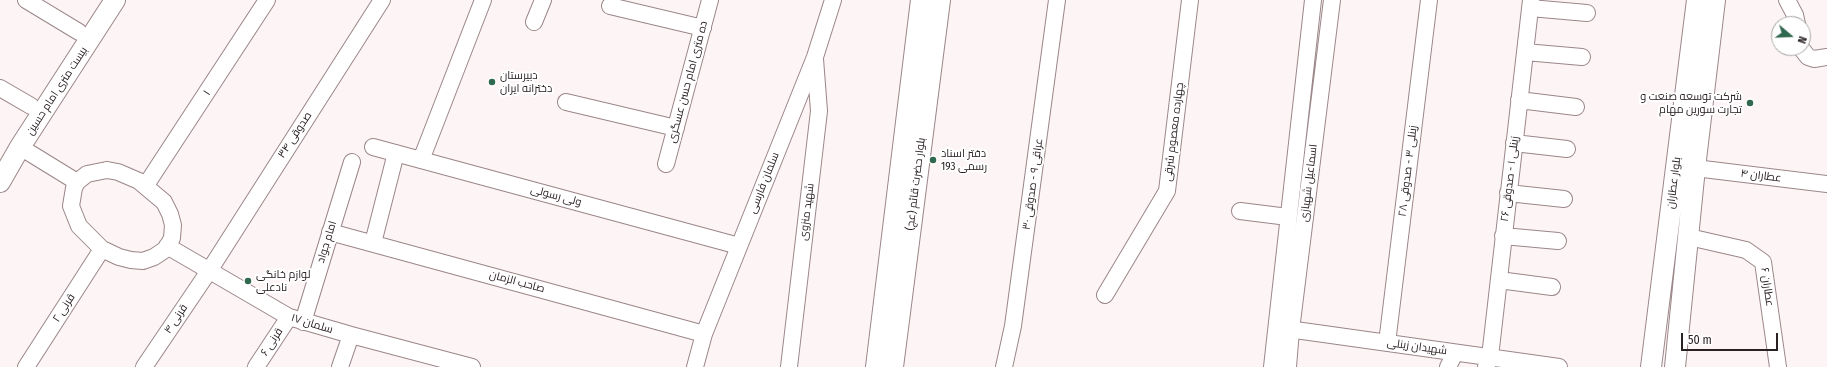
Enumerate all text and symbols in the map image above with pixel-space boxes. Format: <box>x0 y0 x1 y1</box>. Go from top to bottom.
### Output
north arrow <box>1771 16 1811 56</box>
street label: ده متری امام حسن عسگری <box>665 20 711 144</box>
text: N <box>1795 35 1809 45</box>
street label: بیست متری امام حسین <box>24 44 90 138</box>
place label: دبیرستان دخترانه ایران <box>500 69 552 95</box>
marker: دبیرستان دخترانه ایران <box>487 77 497 87</box>
street label: چهارده معصوم شرقی <box>1161 82 1187 182</box>
street label: ۱ <box>201 88 213 98</box>
place label: شرکت توسعه صنعت و تجارت سورین مهام <box>1640 90 1742 116</box>
marker: شرکت توسعه صنعت و تجارت سورین مهام <box>1745 98 1755 108</box>
street label: صدوقی ۳۴ <box>275 109 315 161</box>
street label: زینلی ۳ - صدوقی ۲۸ <box>1396 125 1420 217</box>
street label: زینلی ۱ - صدوقی ۲۶ <box>1498 135 1522 223</box>
street label: بلوار حضرت قائم (عج) <box>904 137 928 231</box>
street label: عراقی ۹ - صدوقی ۳۰ <box>1020 137 1046 231</box>
street label: اسماعیل شهبازی <box>1298 143 1320 223</box>
place label: دفتر اسناد رسمی 193 <box>941 147 987 173</box>
street label: سلمان فارسی <box>746 151 782 215</box>
marker: دفتر اسناد رسمی 193 <box>928 155 938 165</box>
street label: بلوار عطاران <box>1664 156 1684 210</box>
street label: عطاران ۴ <box>1740 167 1782 185</box>
street label: ولی رسولی <box>529 183 583 209</box>
street label: شهید منزوی <box>797 183 817 241</box>
street label: امام جواد <box>314 219 340 265</box>
street label: عطاران ۶ <box>1758 267 1776 307</box>
place label: لوازم خانگی نادعلی <box>256 268 311 294</box>
street label: صاحب الزمان <box>488 268 546 296</box>
marker: لوازم خانگی نادعلی <box>243 276 253 286</box>
street label: قرنی ۲ <box>50 291 78 325</box>
street label: قرنی ۴ <box>161 302 191 336</box>
street label: سلمان ۱۷ <box>289 311 335 337</box>
scale bar <box>1683 325 1780 351</box>
street label: قرنی ۶ <box>258 326 286 358</box>
text: 50 m <box>1688 333 1712 347</box>
street label: شهیدان زینلی <box>1386 336 1448 358</box>

